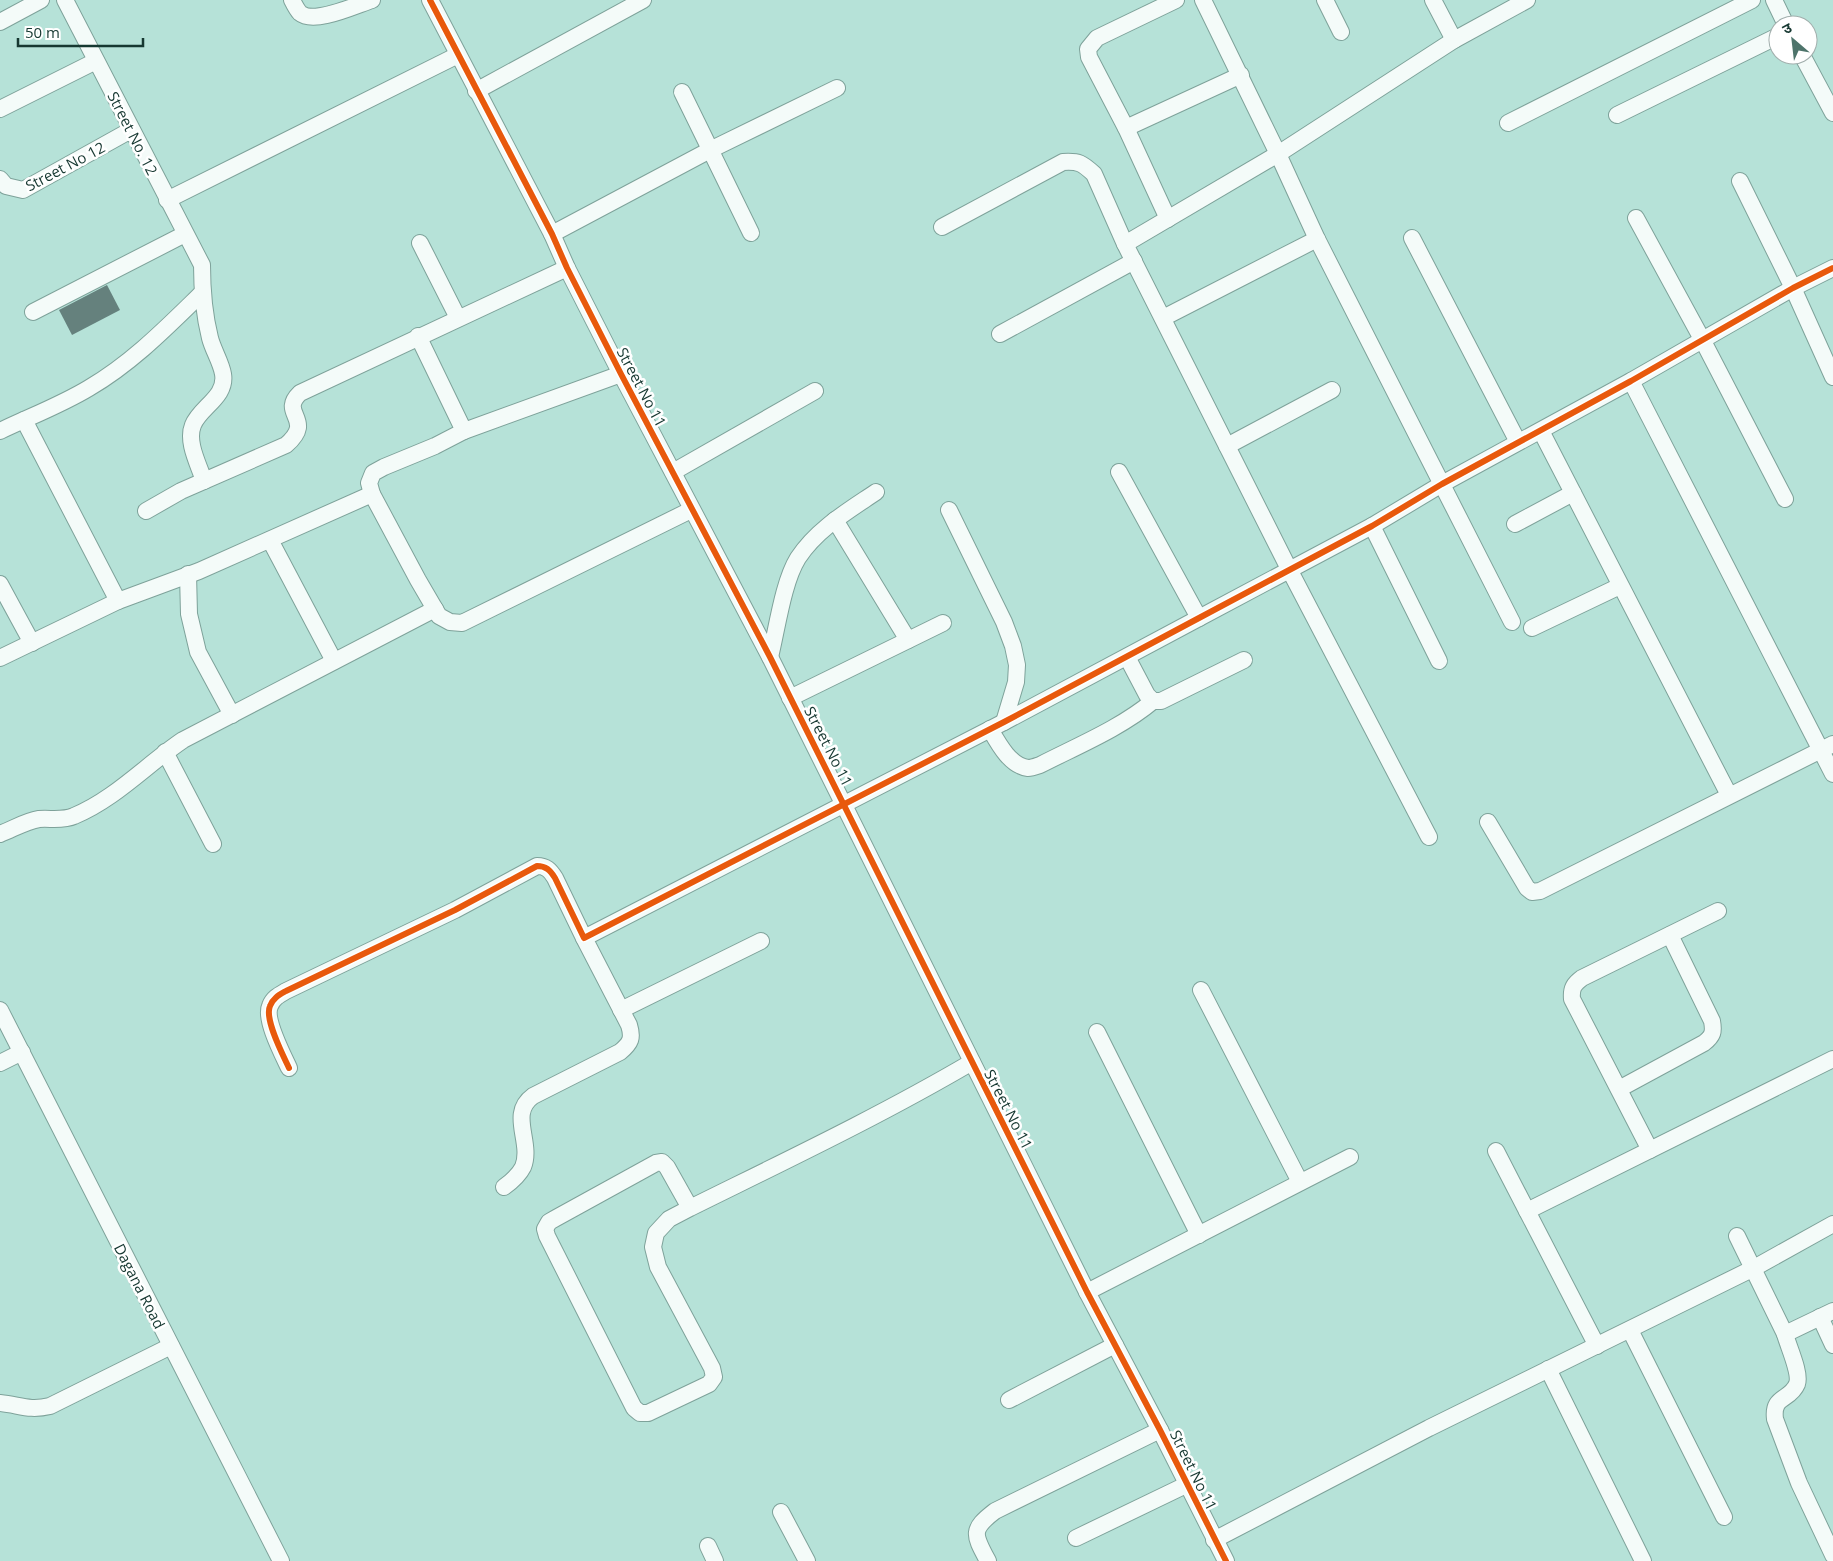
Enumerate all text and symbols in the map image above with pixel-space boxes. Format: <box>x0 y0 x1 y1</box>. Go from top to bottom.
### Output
scale bar <box>18 15 142 47</box>
north arrow <box>1768 15 1818 65</box>
text: उ <box>1779 17 1795 38</box>
text: 50 m <box>25 22 60 42</box>
street label: Street No. 12 <box>103 88 163 178</box>
street label: Street No 12 <box>22 137 108 195</box>
street label: Street No 11 <box>613 344 671 430</box>
street label: Street No 11 <box>800 703 858 789</box>
street label: Street No 11 <box>980 1066 1038 1152</box>
street label: Dagana Road <box>110 1240 170 1332</box>
street label: Street No 11 <box>1166 1426 1222 1514</box>

